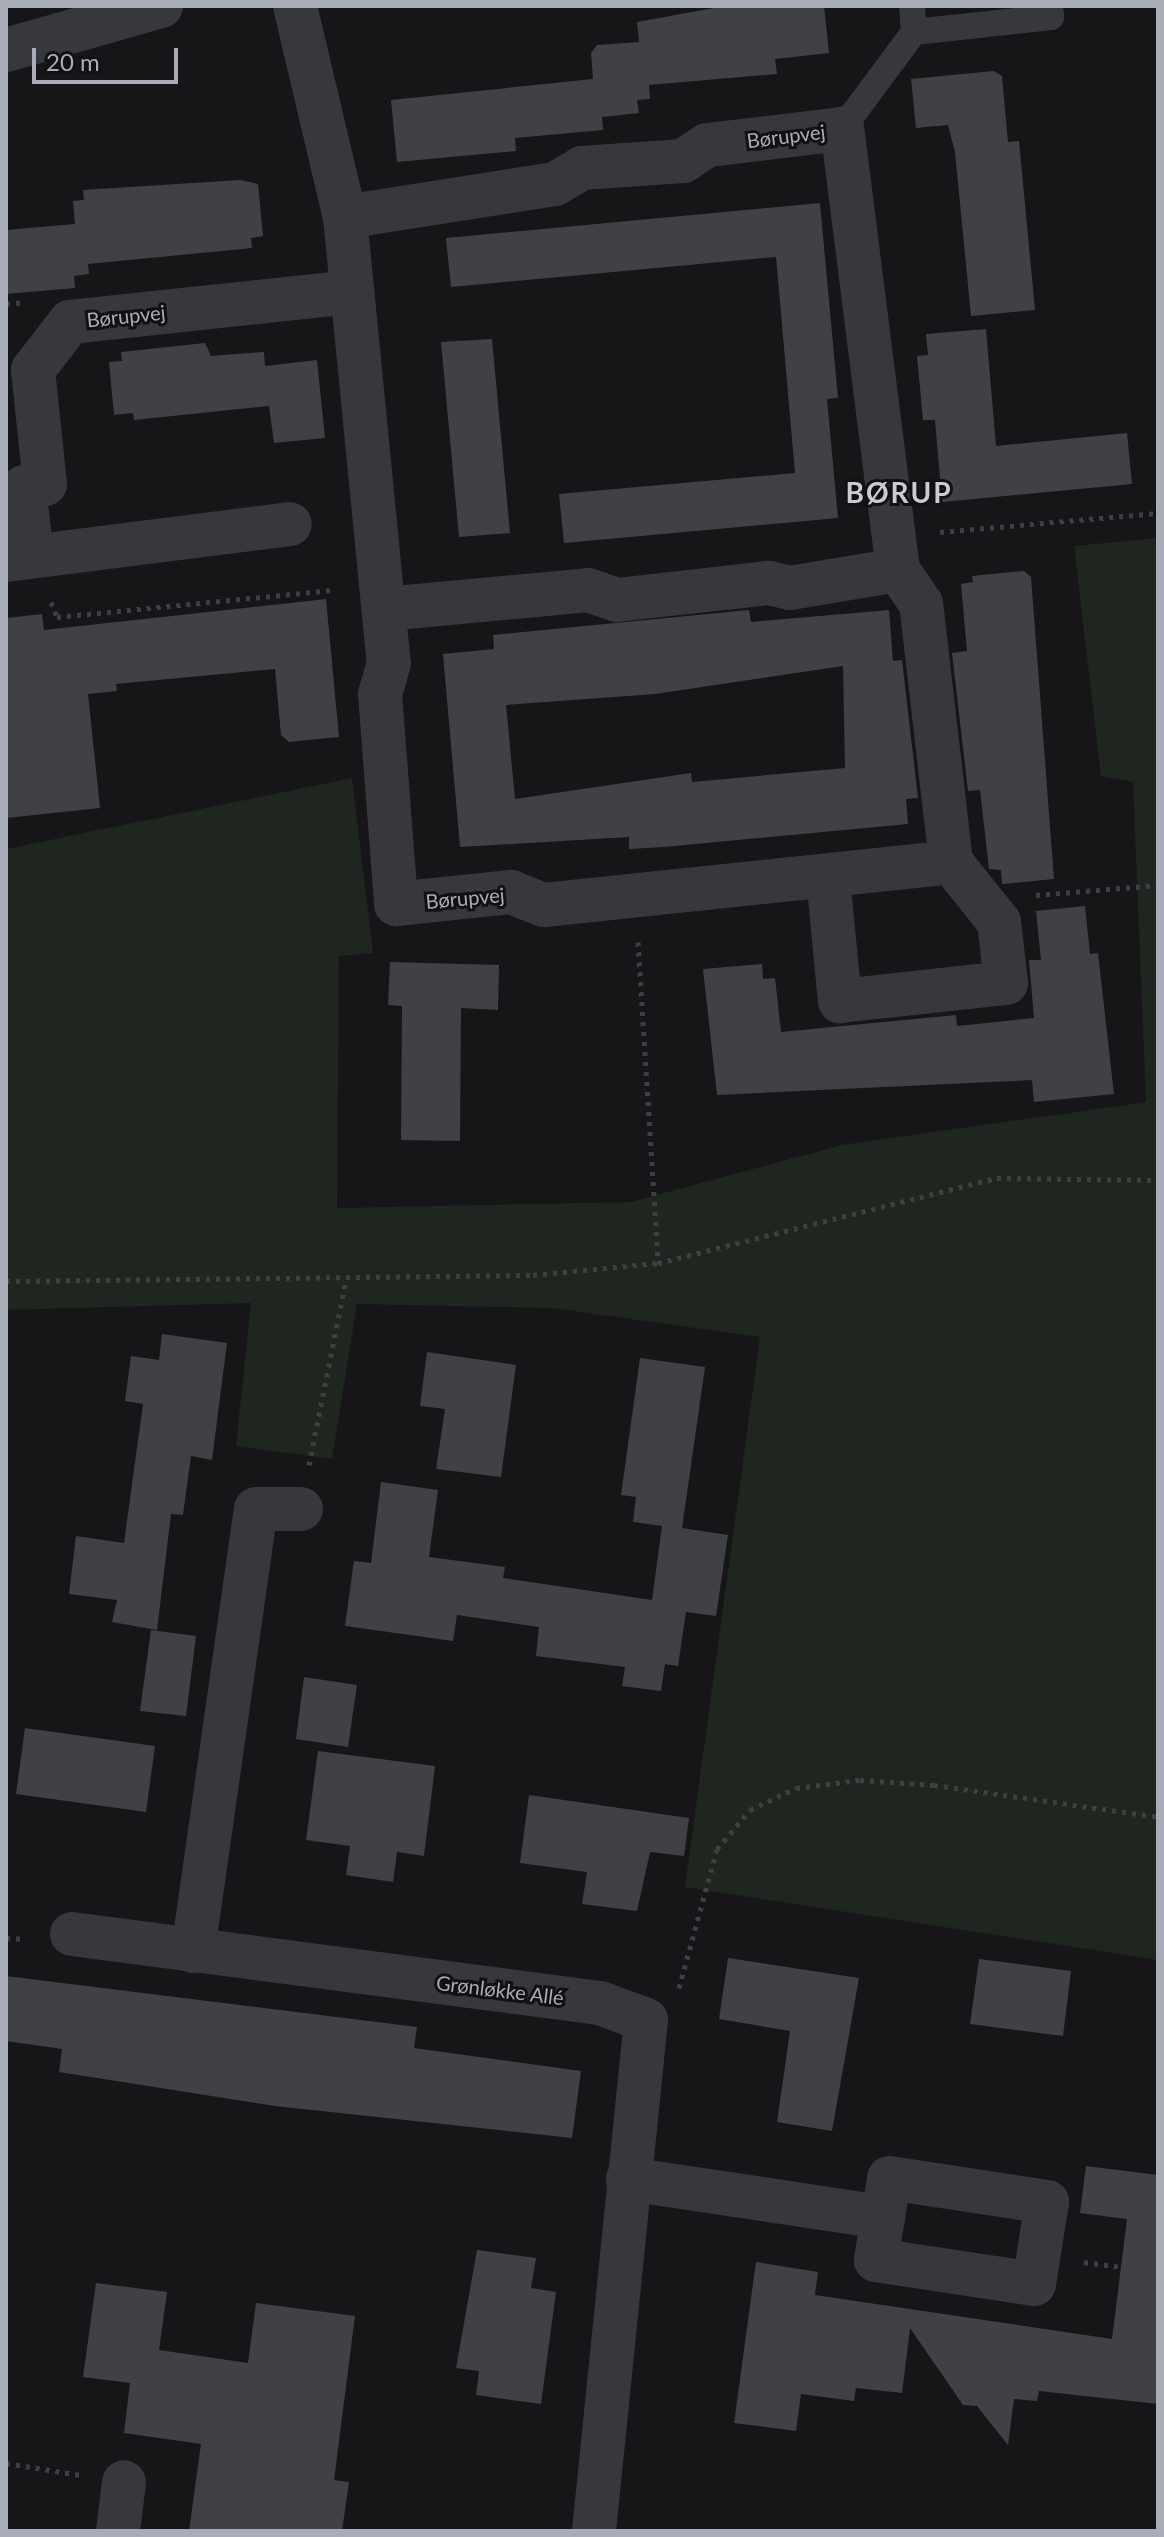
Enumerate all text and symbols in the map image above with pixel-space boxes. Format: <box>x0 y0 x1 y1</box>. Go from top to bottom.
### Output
scale bar <box>36 32 182 82</box>
text: 20 m <box>46 47 100 76</box>
street label: Børupvej <box>745 119 827 153</box>
street label: Børupvej <box>86 300 166 332</box>
district label: BØRUP <box>845 475 953 509</box>
street label: Børupvej <box>425 883 505 913</box>
street label: Grønløkke Allé <box>435 1970 565 2010</box>

